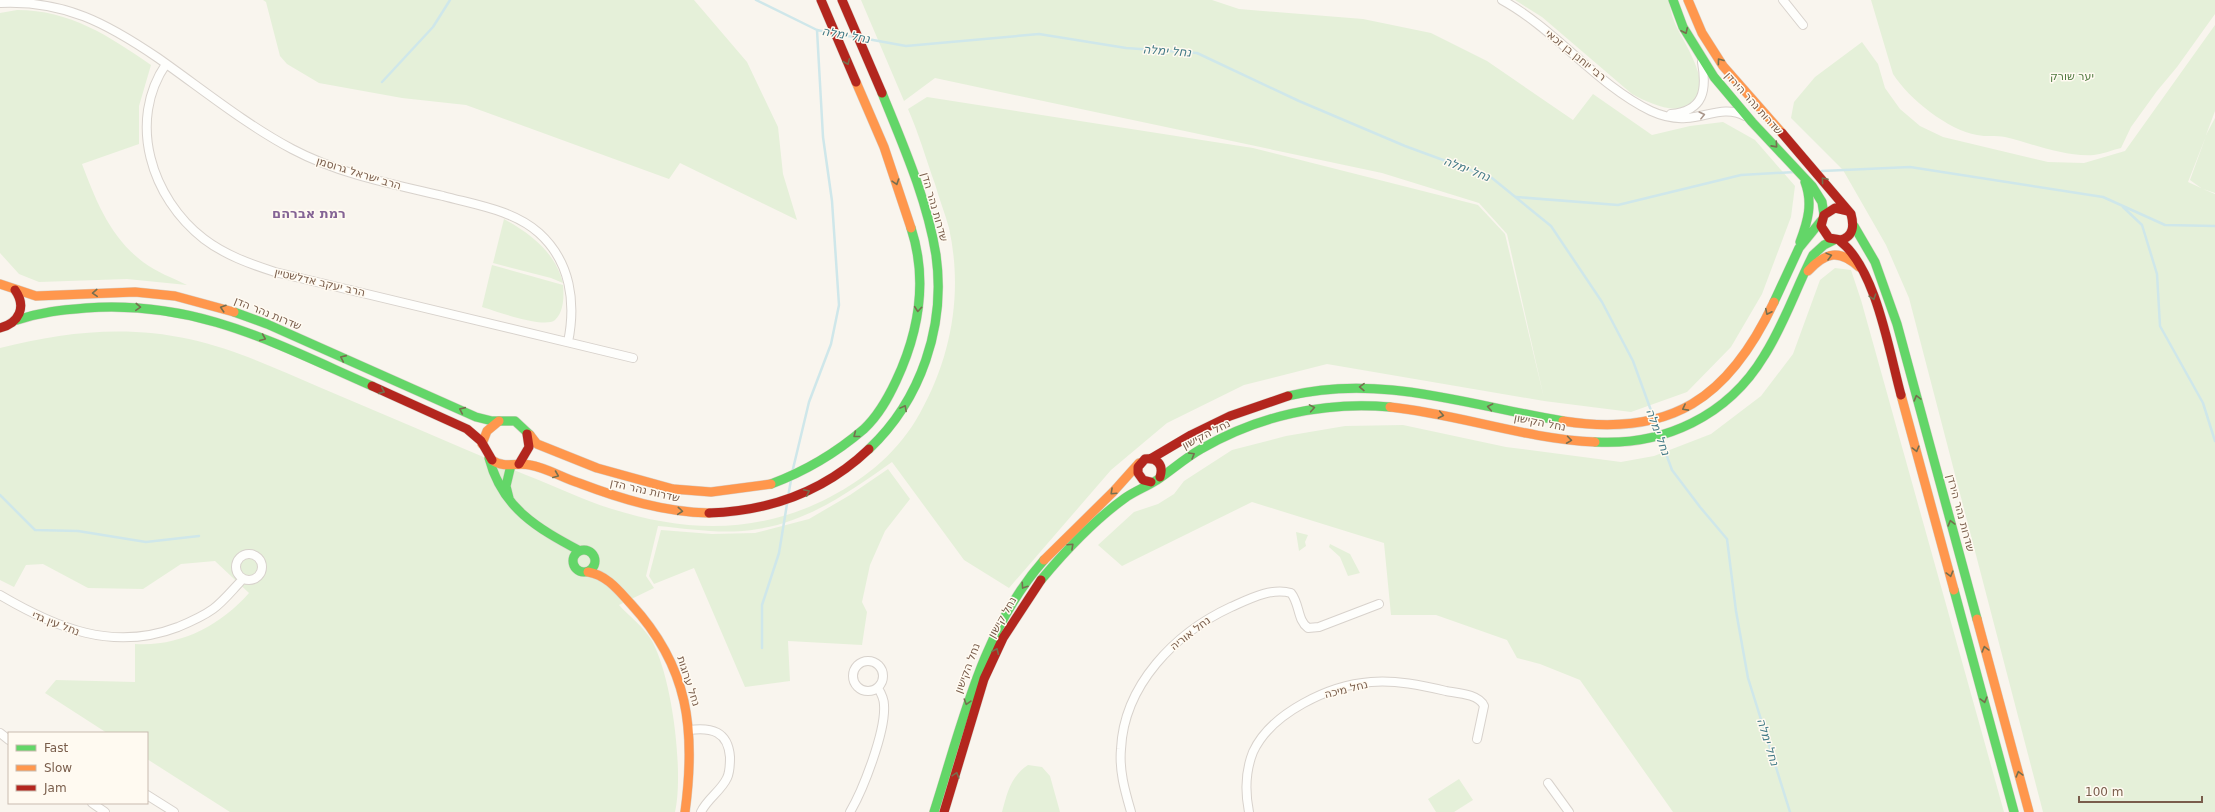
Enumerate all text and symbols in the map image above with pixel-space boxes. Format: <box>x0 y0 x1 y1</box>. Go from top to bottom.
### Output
water label: נחל ימלה <box>821 24 871 46</box>
one-way arrow <box>1680 26 1688 34</box>
street label: רבי יוחנן בן זכאי <box>1543 27 1609 84</box>
water label: נחל ימלה <box>1142 42 1192 60</box>
one-way arrow <box>843 58 851 65</box>
one-way arrow <box>1717 58 1725 65</box>
street label: שדרות נהר הירדן <box>1722 69 1785 138</box>
park label: יער שורק <box>2050 70 2094 83</box>
one-way arrow <box>1698 111 1705 120</box>
one-way arrow <box>1771 140 1778 148</box>
street label: הרב ישראל גרוסמן <box>315 154 403 193</box>
water label: נחל ימלה <box>1442 154 1492 184</box>
street label: שדרות נהר הדן <box>918 171 951 243</box>
one-way arrow <box>1822 178 1829 185</box>
one-way arrow <box>891 179 899 186</box>
district label: רמת אברהם <box>272 206 346 221</box>
one-way arrow <box>1825 252 1832 261</box>
street label: הרב יעקב אדלשטיין <box>273 266 367 299</box>
one-way arrow <box>92 288 98 297</box>
one-way arrow <box>1868 293 1877 300</box>
street label: שדרות נהר הדן <box>232 294 303 333</box>
one-way arrow <box>135 303 141 311</box>
one-way arrow <box>220 304 227 313</box>
one-way arrow <box>914 306 923 312</box>
one-way arrow <box>1765 308 1773 315</box>
one-way arrow <box>260 334 267 342</box>
one-way arrow <box>340 354 347 362</box>
one-way arrow <box>1359 383 1365 391</box>
one-way arrow <box>378 386 386 394</box>
one-way arrow <box>1913 395 1922 402</box>
one-way arrow <box>1682 403 1689 410</box>
one-way arrow <box>1309 404 1315 413</box>
one-way arrow <box>1487 404 1493 412</box>
one-way arrow <box>899 405 906 412</box>
one-way arrow <box>459 407 466 415</box>
water label: נחל ימלה <box>1643 407 1673 457</box>
one-way arrow <box>1438 410 1444 419</box>
street label: נחל הקישון <box>1513 411 1567 434</box>
street label: נחל הקישון <box>1180 417 1233 452</box>
one-way arrow <box>854 430 861 437</box>
one-way arrow <box>1566 435 1572 444</box>
one-way arrow <box>1911 445 1920 452</box>
one-way arrow <box>1188 452 1195 459</box>
one-way arrow <box>551 470 559 478</box>
street label: שדרות נהר הירדן <box>1944 473 1977 554</box>
street label: שדרות נהר הדן <box>609 476 681 505</box>
one-way arrow <box>1110 487 1118 495</box>
one-way arrow <box>803 489 810 497</box>
one-way arrow <box>677 506 683 515</box>
one-way arrow <box>1947 520 1956 527</box>
one-way arrow <box>1066 543 1074 550</box>
one-way arrow <box>1945 571 1953 578</box>
one-way arrow <box>1021 582 1028 589</box>
street label: נחל קישון <box>985 594 1019 640</box>
street label: נחל עין גדי <box>30 608 82 639</box>
street label: נחל אוריה <box>1168 614 1213 653</box>
street label: נחל הקישון <box>952 641 983 695</box>
one-way arrow <box>1981 646 1990 653</box>
one-way arrow <box>992 648 1000 655</box>
street label: נחל ערוגות <box>674 654 703 708</box>
street label: נחל מיכה <box>1323 678 1369 701</box>
one-way arrow <box>1979 697 1987 703</box>
one-way arrow <box>963 699 972 706</box>
water label: נחל ימלה <box>1754 717 1782 768</box>
legend <box>8 732 148 804</box>
text: Fast <box>44 741 68 755</box>
text: Slow <box>44 761 72 775</box>
one-way arrow <box>951 771 960 778</box>
one-way arrow <box>2015 771 2024 778</box>
scale bar <box>2079 778 2202 804</box>
text: Jam <box>43 781 67 795</box>
text: 100 m <box>2085 785 2123 799</box>

